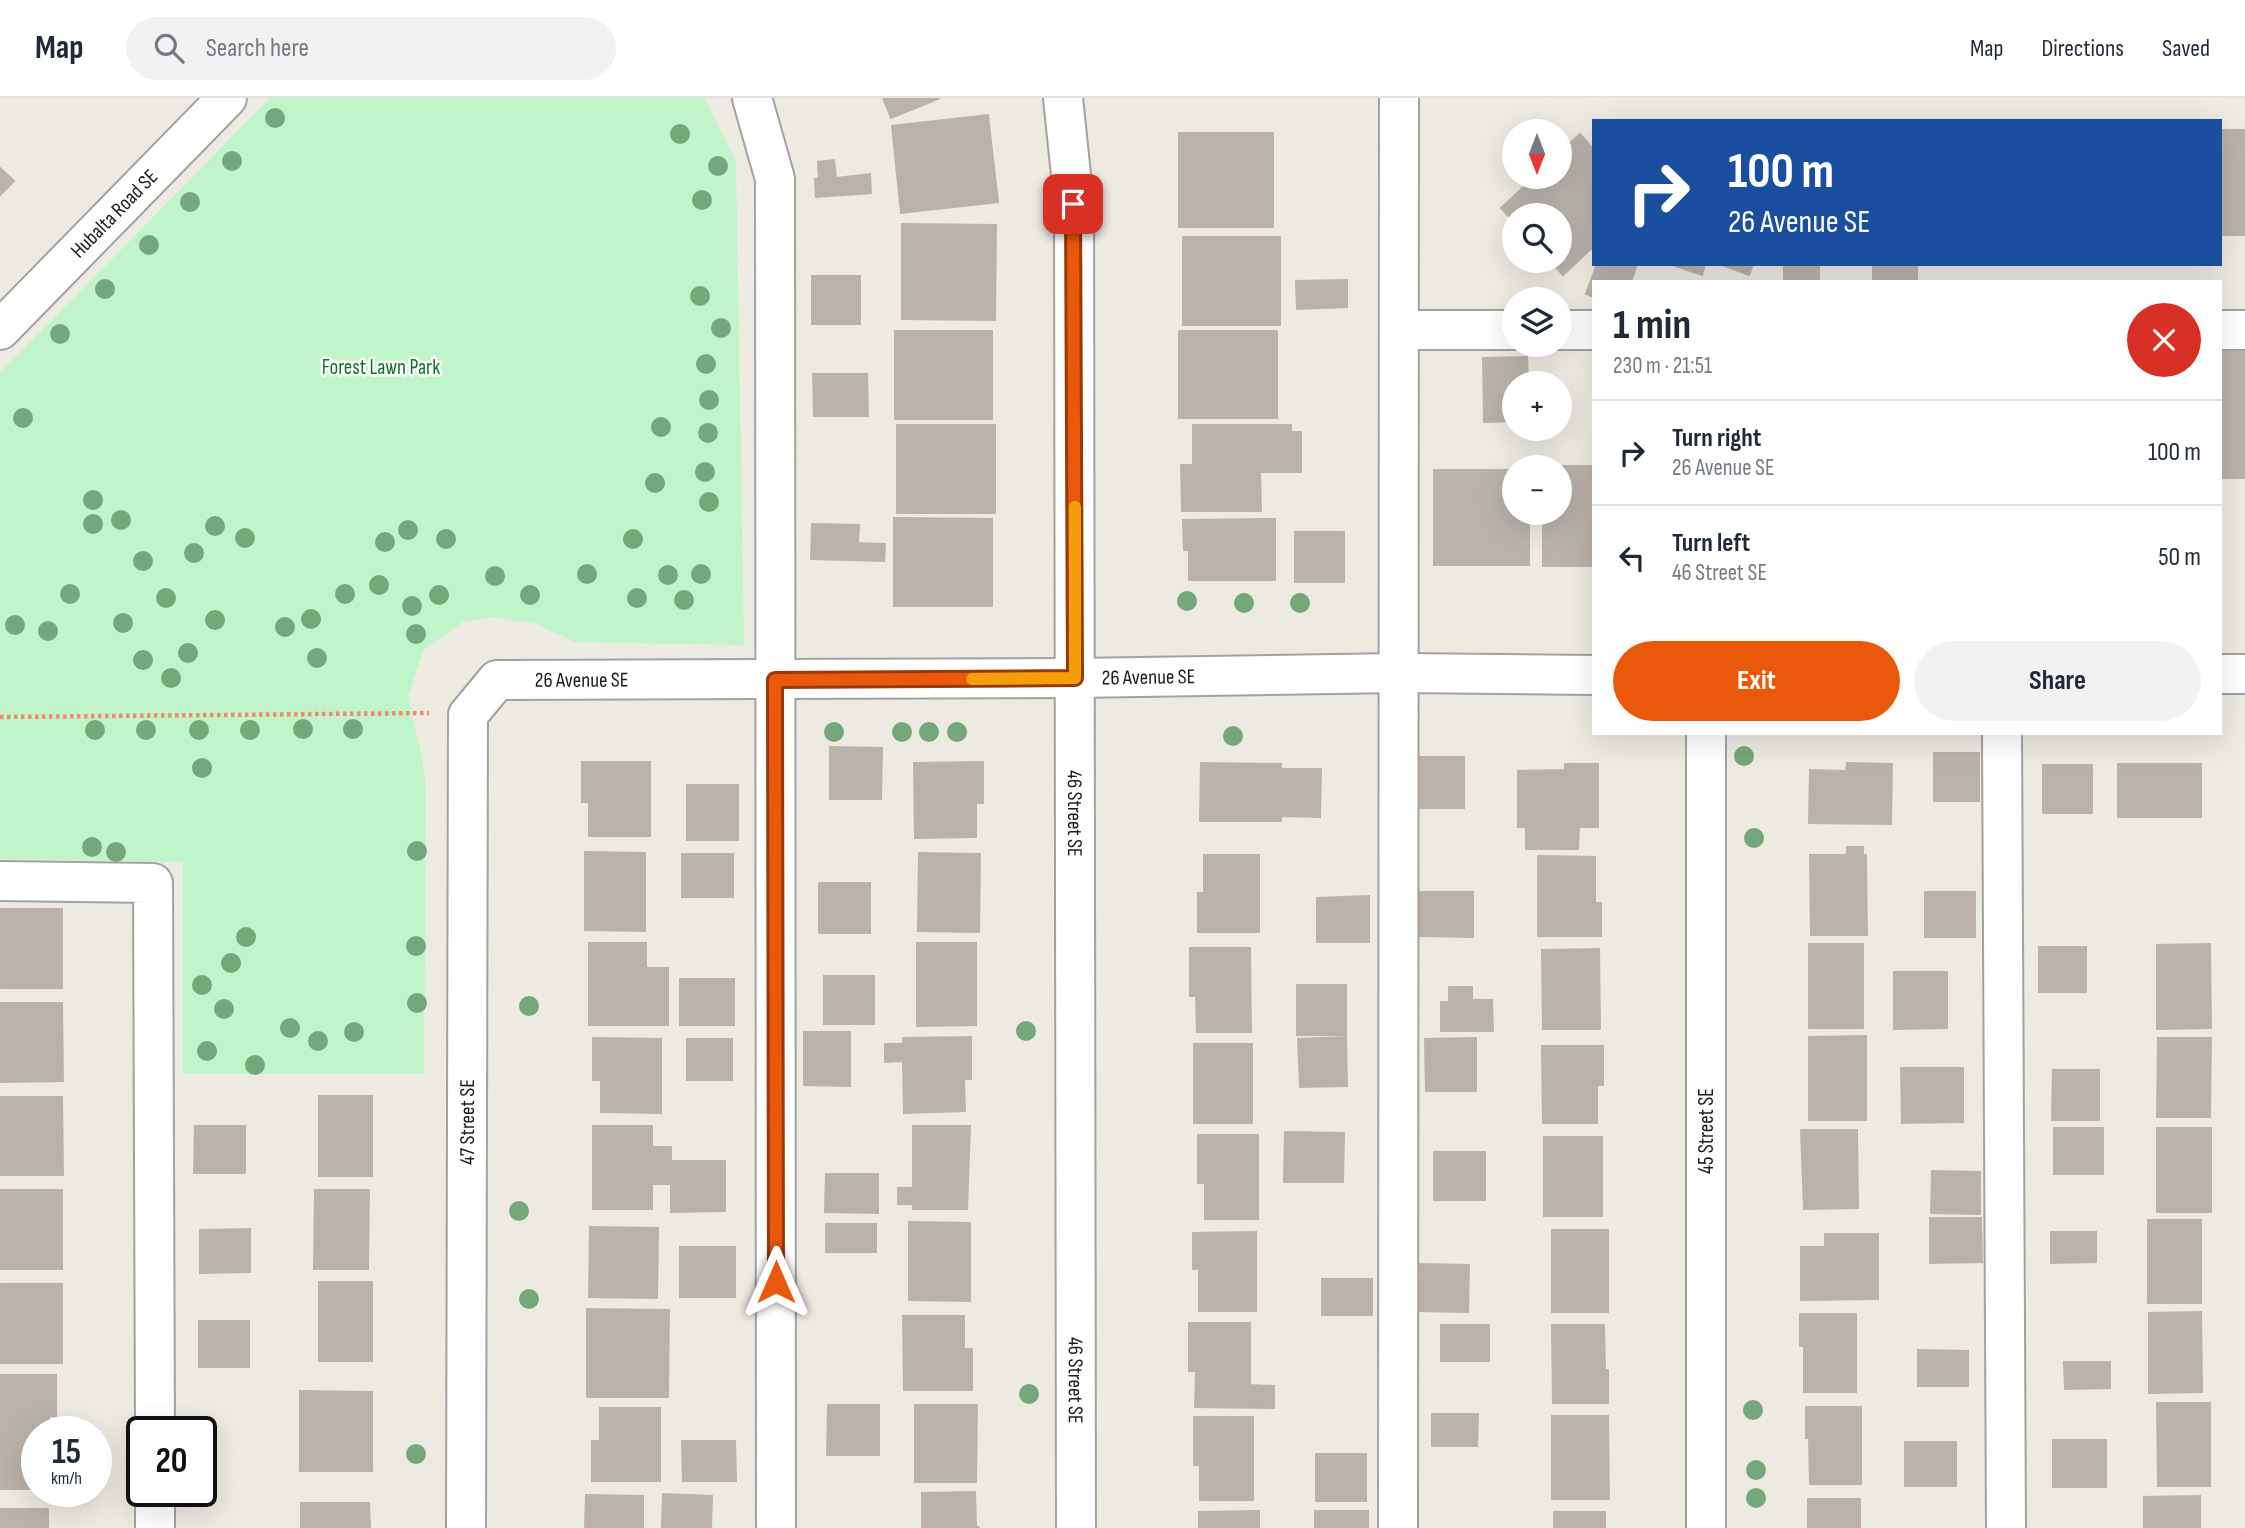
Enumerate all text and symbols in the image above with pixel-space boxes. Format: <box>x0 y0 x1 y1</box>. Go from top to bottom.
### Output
search box <box>126 17 616 80</box>
text: Map <box>35 28 84 68</box>
icon: search <box>150 29 188 67</box>
text: Search here <box>206 33 309 64</box>
text: Map <box>1970 34 2003 63</box>
text: Directions <box>2041 34 2124 63</box>
text: Saved <box>2162 34 2210 63</box>
north arrow <box>1502 119 1572 189</box>
map controls <box>1502 119 1572 525</box>
text: 100 m <box>1728 143 1834 202</box>
icon: right <box>1613 147 1704 238</box>
street label: Hubalta Road SE <box>66 164 163 263</box>
pin <box>1043 174 1103 234</box>
icon: arrive <box>1054 185 1092 223</box>
button: search <box>1502 203 1572 273</box>
text: 26 Avenue SE <box>1728 203 1871 242</box>
button: layers <box>1502 287 1572 357</box>
text: 1 min <box>1613 300 1691 351</box>
button: close <box>2127 303 2201 377</box>
text: 230 m · 21:51 <box>1613 352 1712 380</box>
park label: Forest Lawn Park <box>322 355 440 380</box>
button: + <box>1502 371 1572 441</box>
text: Turn right <box>1672 423 1761 454</box>
icon: right <box>1613 434 1651 472</box>
text: 100 m <box>2148 437 2201 468</box>
text: 26 Avenue SE <box>1672 454 1774 482</box>
button: − <box>1502 455 1572 525</box>
text: Turn left <box>1672 528 1750 559</box>
icon: left <box>1613 539 1651 577</box>
text: 50 m <box>2158 542 2201 573</box>
text: 46 Street SE <box>1672 559 1767 587</box>
button: Exit <box>1613 641 1900 721</box>
button: Share <box>1914 641 2201 721</box>
street label: 26 Avenue SE <box>1102 664 1196 691</box>
street label: 26 Avenue SE <box>535 668 628 693</box>
street label: 46 Street SE <box>1062 770 1087 857</box>
street label: 47 Street SE <box>455 1079 480 1165</box>
street label: 45 Street SE <box>1694 1088 1719 1174</box>
position arrow <box>739 1245 813 1319</box>
street label: 46 Street SE <box>1063 1337 1088 1424</box>
speed limit sign: 20 <box>126 1416 217 1507</box>
text: 15 <box>52 1431 81 1474</box>
text: km/h <box>51 1468 82 1489</box>

